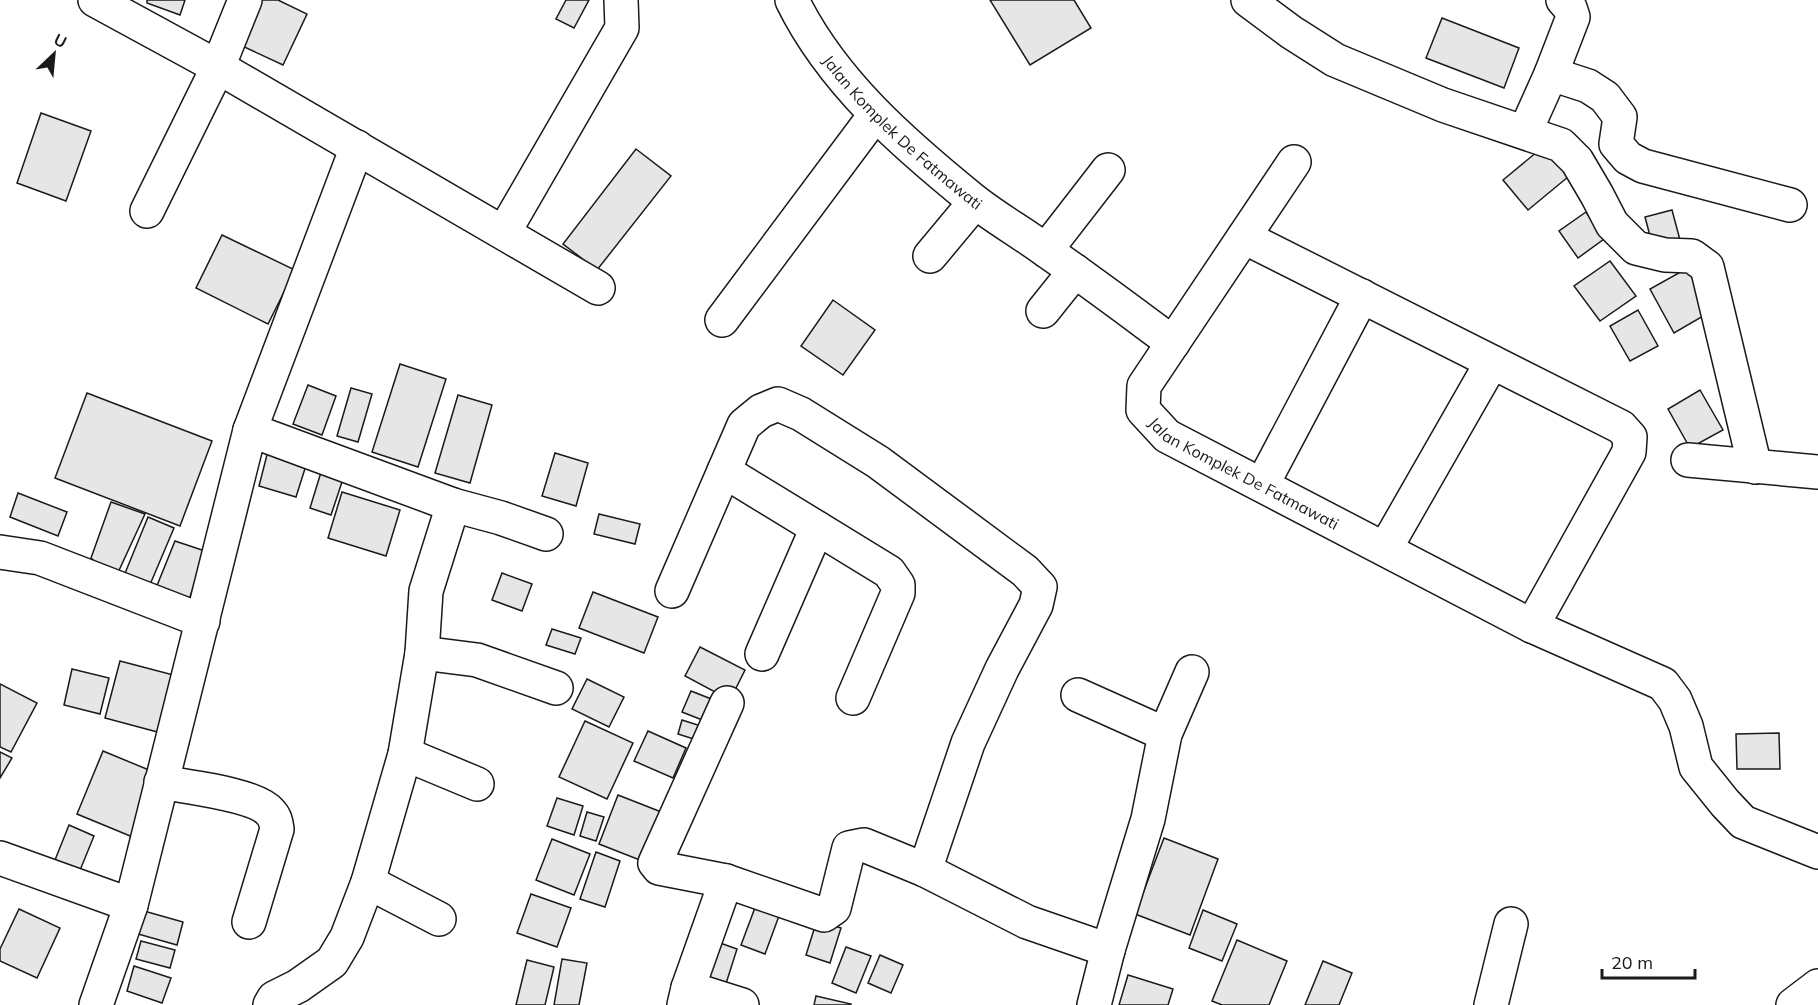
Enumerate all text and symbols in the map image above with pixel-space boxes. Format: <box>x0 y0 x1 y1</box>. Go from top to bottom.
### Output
north arrow <box>24 24 84 84</box>
text: U <box>51 29 70 52</box>
street label: Jalan Komplek De Fatmawati <box>819 51 987 214</box>
street label: Jalan Komplek De Fatmawati <box>1144 413 1342 534</box>
scale bar <box>1602 942 1695 980</box>
text: 20 m <box>1611 951 1653 974</box>

